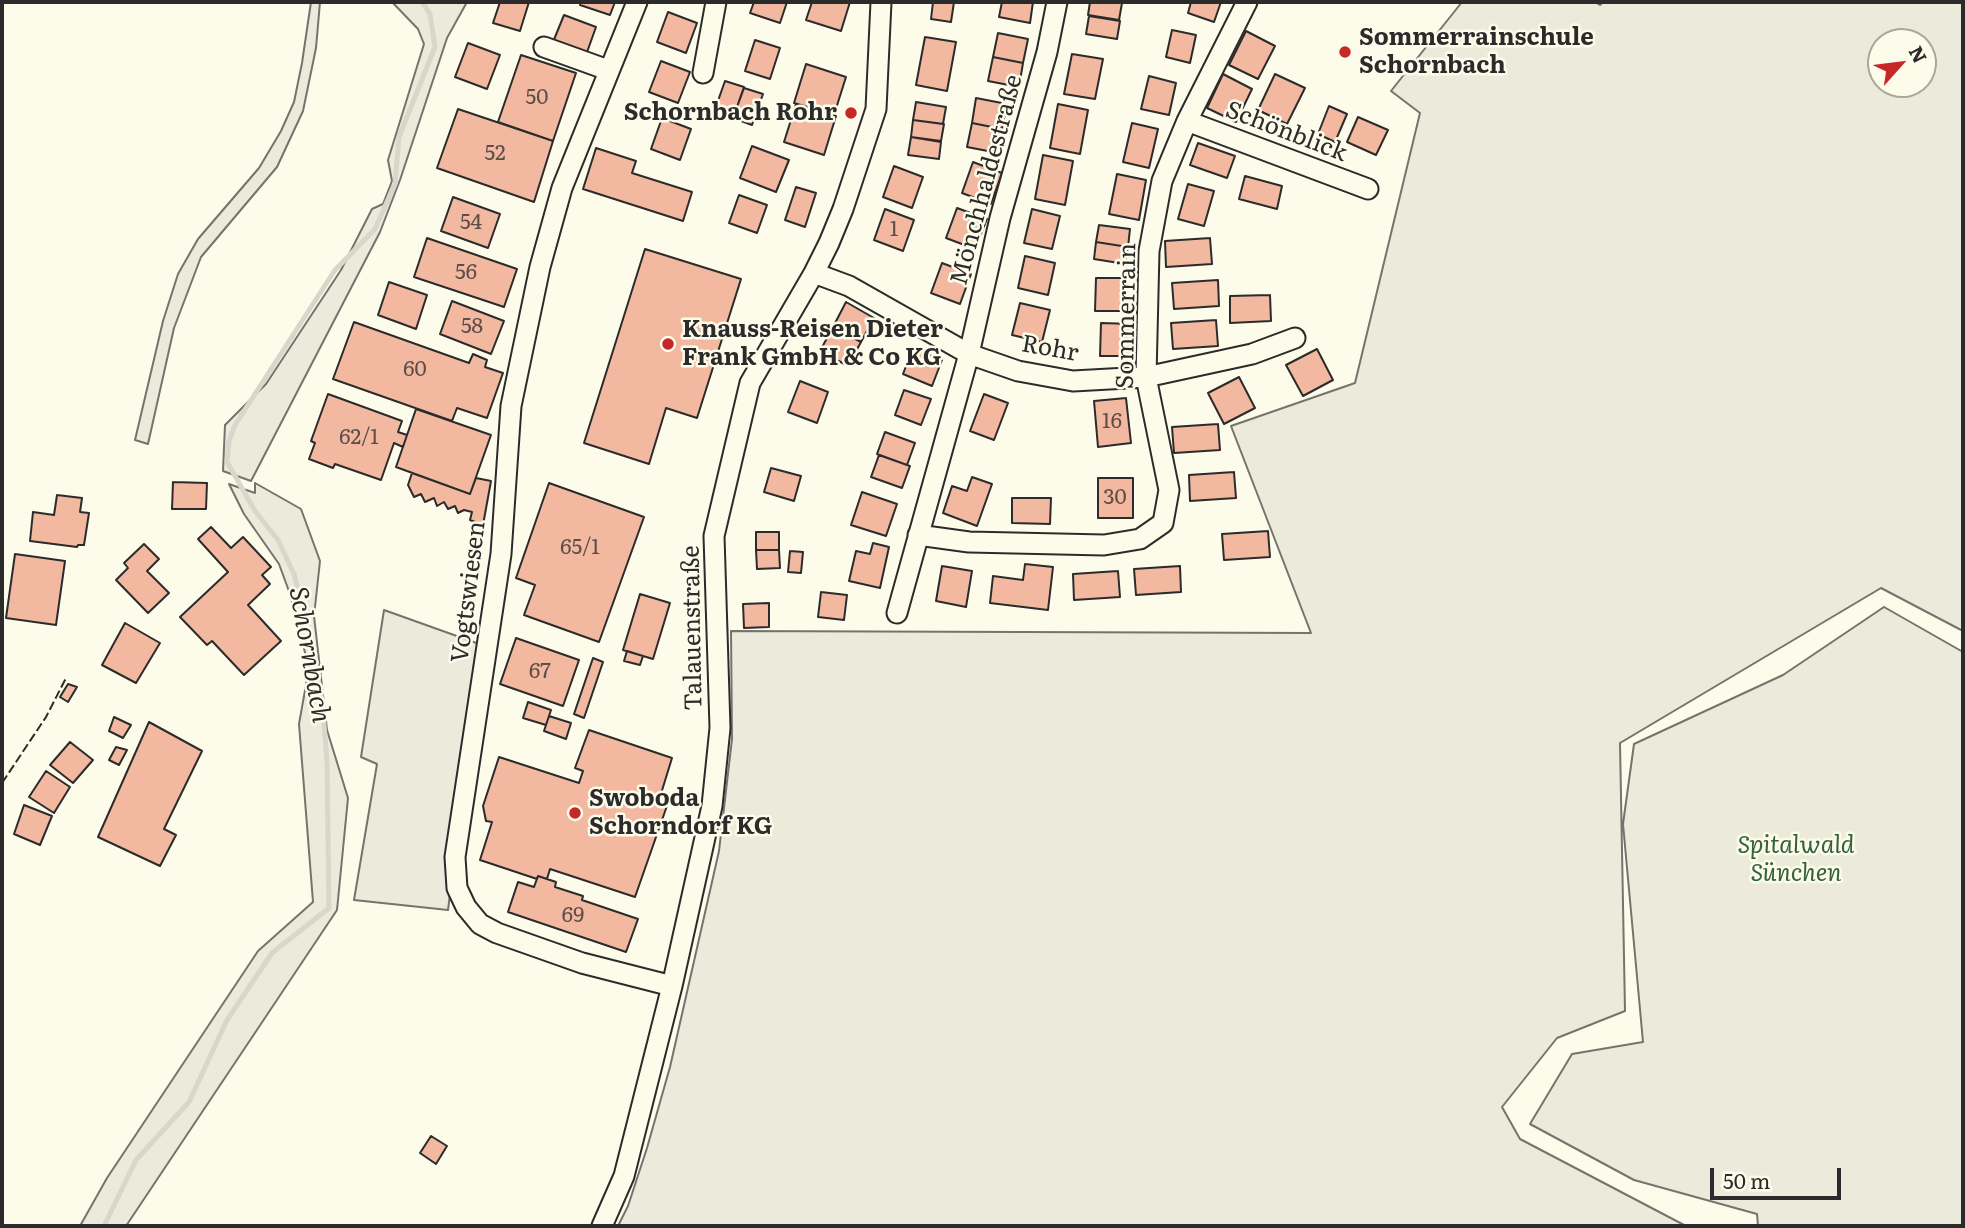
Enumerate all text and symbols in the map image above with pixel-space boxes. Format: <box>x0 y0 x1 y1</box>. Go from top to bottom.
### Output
place label: Sommerrainschule Schornbach <box>1359 24 1594 80</box>
north arrow <box>1867 28 1937 98</box>
text: N <box>1903 40 1935 68</box>
marker: Sommerrainschule Schornbach <box>1337 44 1353 60</box>
street label: Mönchhaldestraße <box>945 72 1029 288</box>
house number: 50 <box>526 85 548 111</box>
street label: Schönblick <box>1221 96 1351 168</box>
place label: Schornbach Rohr <box>624 99 837 127</box>
marker: Schornbach Rohr <box>843 105 859 121</box>
house number: 52 <box>484 141 506 167</box>
house number: 54 <box>460 210 482 236</box>
house number: 1 <box>890 217 898 243</box>
street label: Sommerrain <box>1111 243 1143 389</box>
house number: 56 <box>455 260 477 286</box>
house number: 58 <box>461 314 483 340</box>
place label: Knauss-Reisen Dieter Frank GmbH & Co KG <box>682 316 943 372</box>
street label: Rohr <box>1019 330 1081 368</box>
marker: Knauss-Reisen Dieter Frank GmbH & Co KG <box>660 336 676 352</box>
house number: 60 <box>403 357 427 383</box>
house number: 16 <box>1102 409 1122 435</box>
house number: 62/1 <box>339 425 379 451</box>
house number: 30 <box>1103 485 1127 511</box>
street label: Vogtswiesen <box>446 520 492 664</box>
house number: 65/1 <box>560 535 600 561</box>
street label: Talauenstraße <box>677 545 709 711</box>
water label: Schornbach <box>282 585 336 725</box>
house number: 67 <box>529 659 551 685</box>
place label: Swoboda Schorndorf KG <box>589 785 772 841</box>
marker: Swoboda Schorndorf KG <box>567 805 583 821</box>
park label: Spitalwald Sünchen <box>1737 832 1855 888</box>
house number: 69 <box>562 903 584 929</box>
scale bar <box>1713 1154 1844 1198</box>
text: 50 m <box>1723 1164 1770 1195</box>

